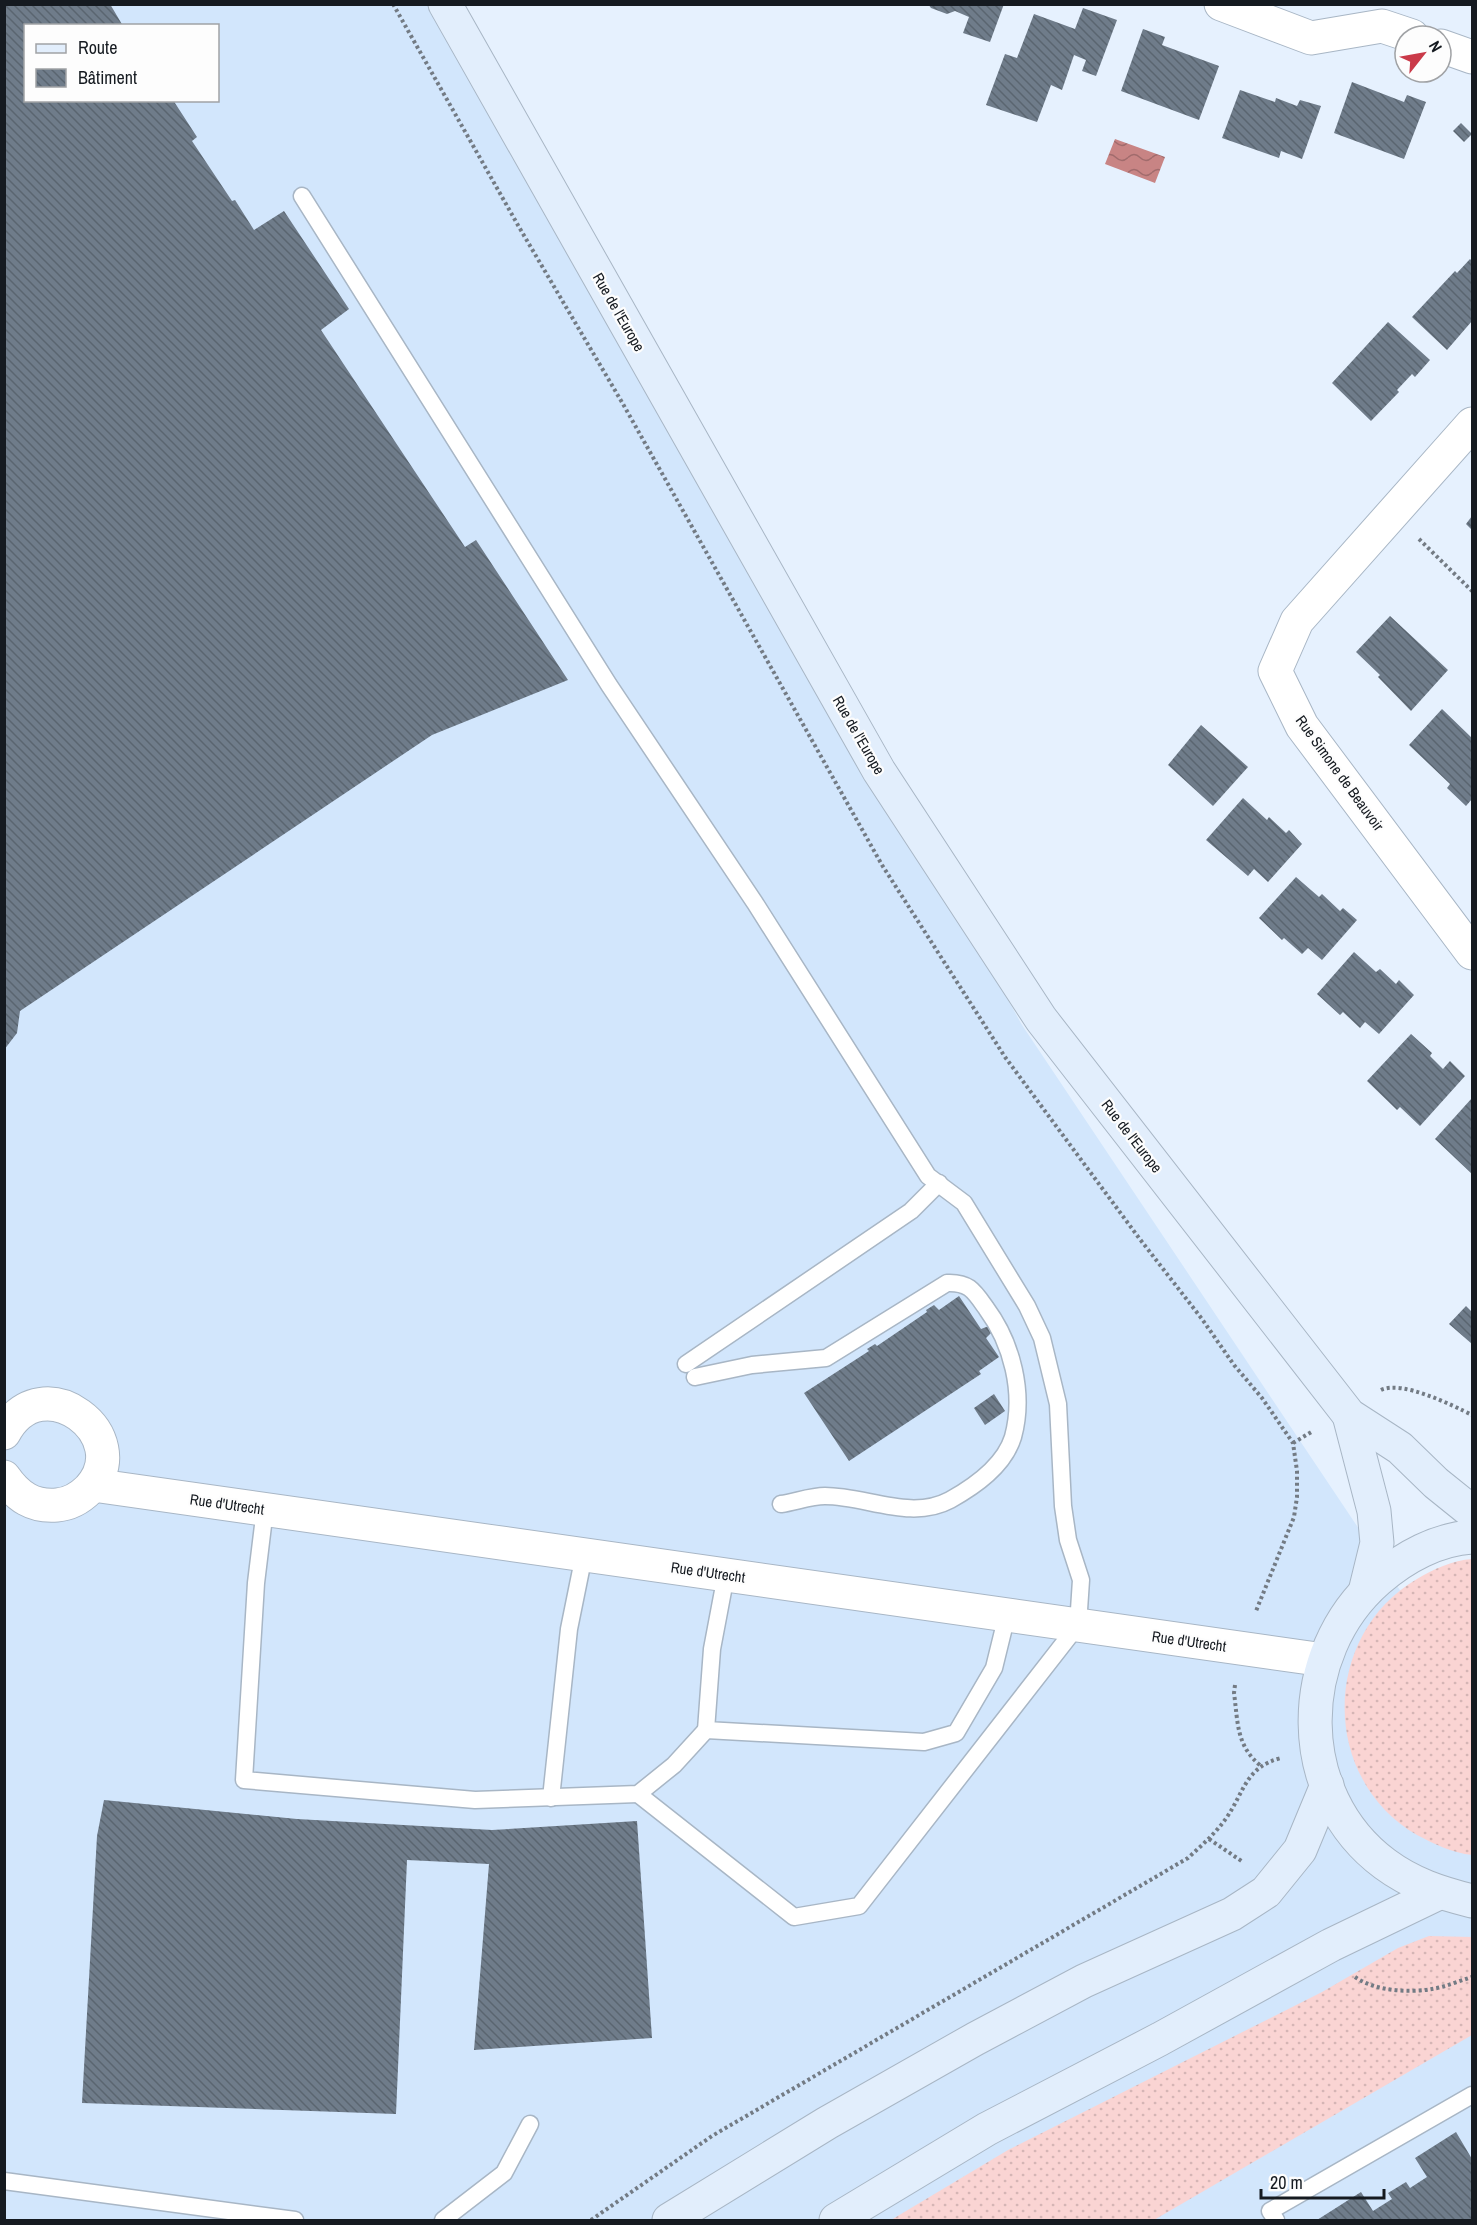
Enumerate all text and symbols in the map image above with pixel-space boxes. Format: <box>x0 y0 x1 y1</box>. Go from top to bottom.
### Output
legend <box>24 24 219 102</box>
north arrow <box>1393 24 1453 84</box>
text: Route <box>78 35 117 60</box>
text: N <box>1424 37 1448 56</box>
text: Bâtiment <box>78 65 137 90</box>
street label: Rue de l'Europe <box>588 269 650 355</box>
street label: Rue de l'Europe <box>828 692 890 778</box>
street label: Rue Simone de Beauvoir <box>1291 711 1389 835</box>
street label: Rue de l'Europe <box>1097 1095 1167 1177</box>
street label: Rue d'Utrecht <box>188 1488 266 1520</box>
street label: Rue d'Utrecht <box>669 1556 747 1588</box>
street label: Rue d'Utrecht <box>1150 1625 1228 1657</box>
scale bar <box>1261 2162 1384 2200</box>
text: 20 m <box>1270 2170 1303 2195</box>

